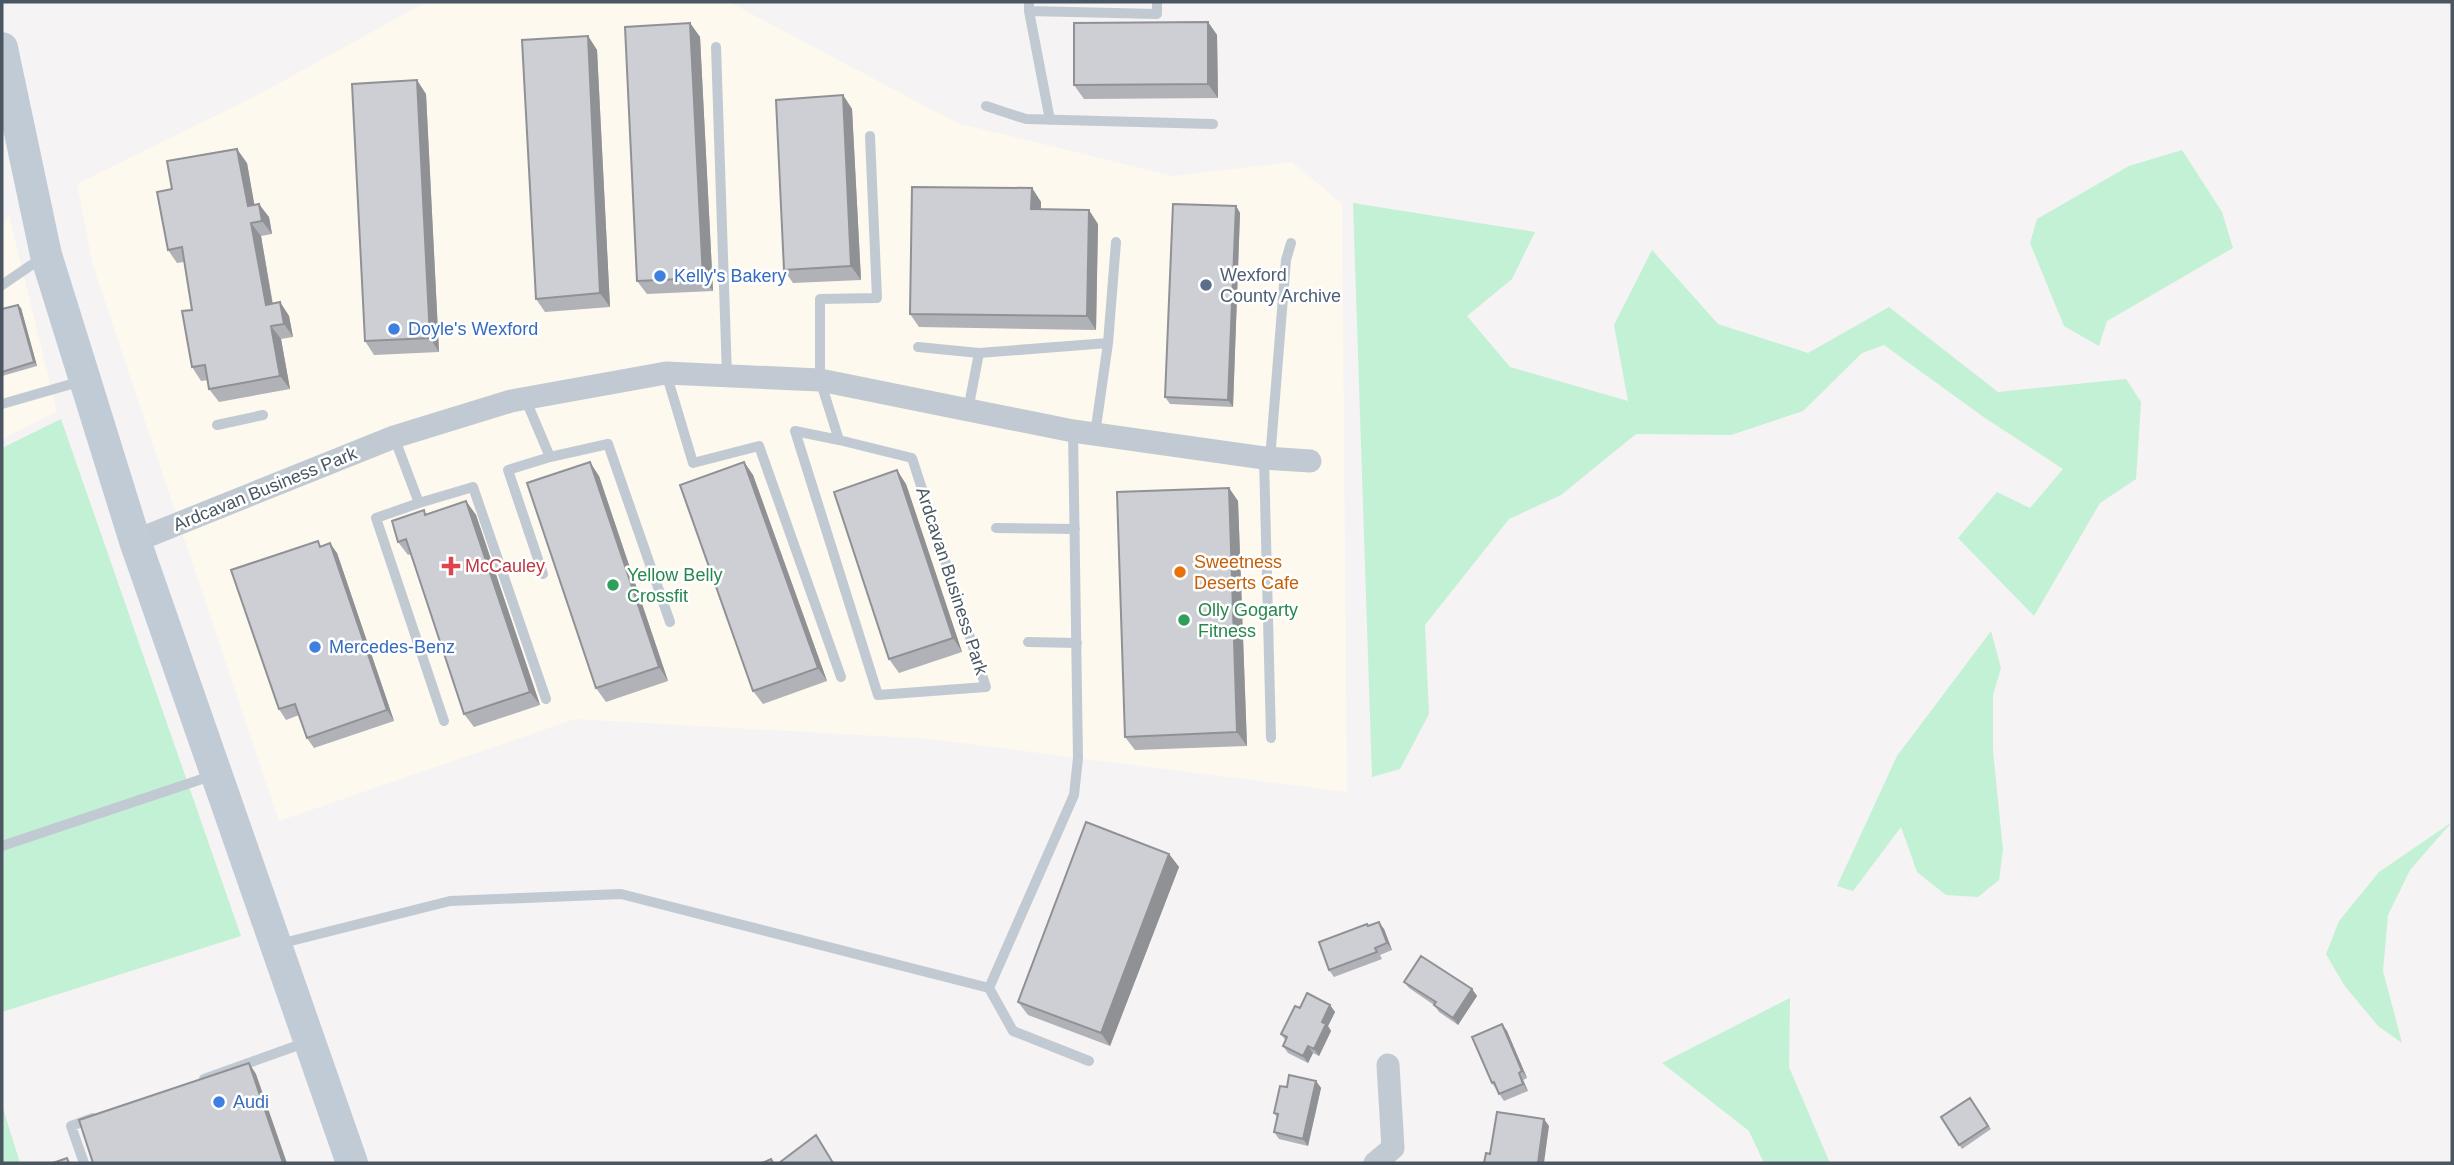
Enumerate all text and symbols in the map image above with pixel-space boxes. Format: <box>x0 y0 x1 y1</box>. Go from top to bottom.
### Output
place label: Wexford County Archive <box>1220 265 1341 306</box>
place label: Kelly's Bakery <box>674 266 786 286</box>
marker: Kelly's Bakery <box>652 268 668 284</box>
marker: Wexford County Archive <box>1198 277 1214 293</box>
place label: Doyle's Wexford <box>408 319 538 339</box>
marker: Doyle's Wexford <box>386 321 402 337</box>
street label: Ardcavan Business Park <box>170 443 361 535</box>
street label: Ardcavan Business Park <box>912 485 992 678</box>
place label: Sweetness Deserts Cafe <box>1194 552 1299 593</box>
place label: McCauley <box>465 556 545 576</box>
marker: McCauley <box>443 558 459 574</box>
marker: Sweetness Deserts Cafe <box>1172 564 1188 580</box>
place label: Yellow Belly Crossfit <box>627 565 722 606</box>
marker: Yellow Belly Crossfit <box>605 577 621 593</box>
place label: Olly Gogarty Fitness <box>1198 600 1298 641</box>
marker: Olly Gogarty Fitness <box>1176 612 1192 628</box>
place label: Mercedes-Benz <box>329 637 455 657</box>
marker: Mercedes-Benz <box>307 639 323 655</box>
place label: Audi <box>233 1092 269 1112</box>
marker: Audi <box>211 1094 227 1110</box>

